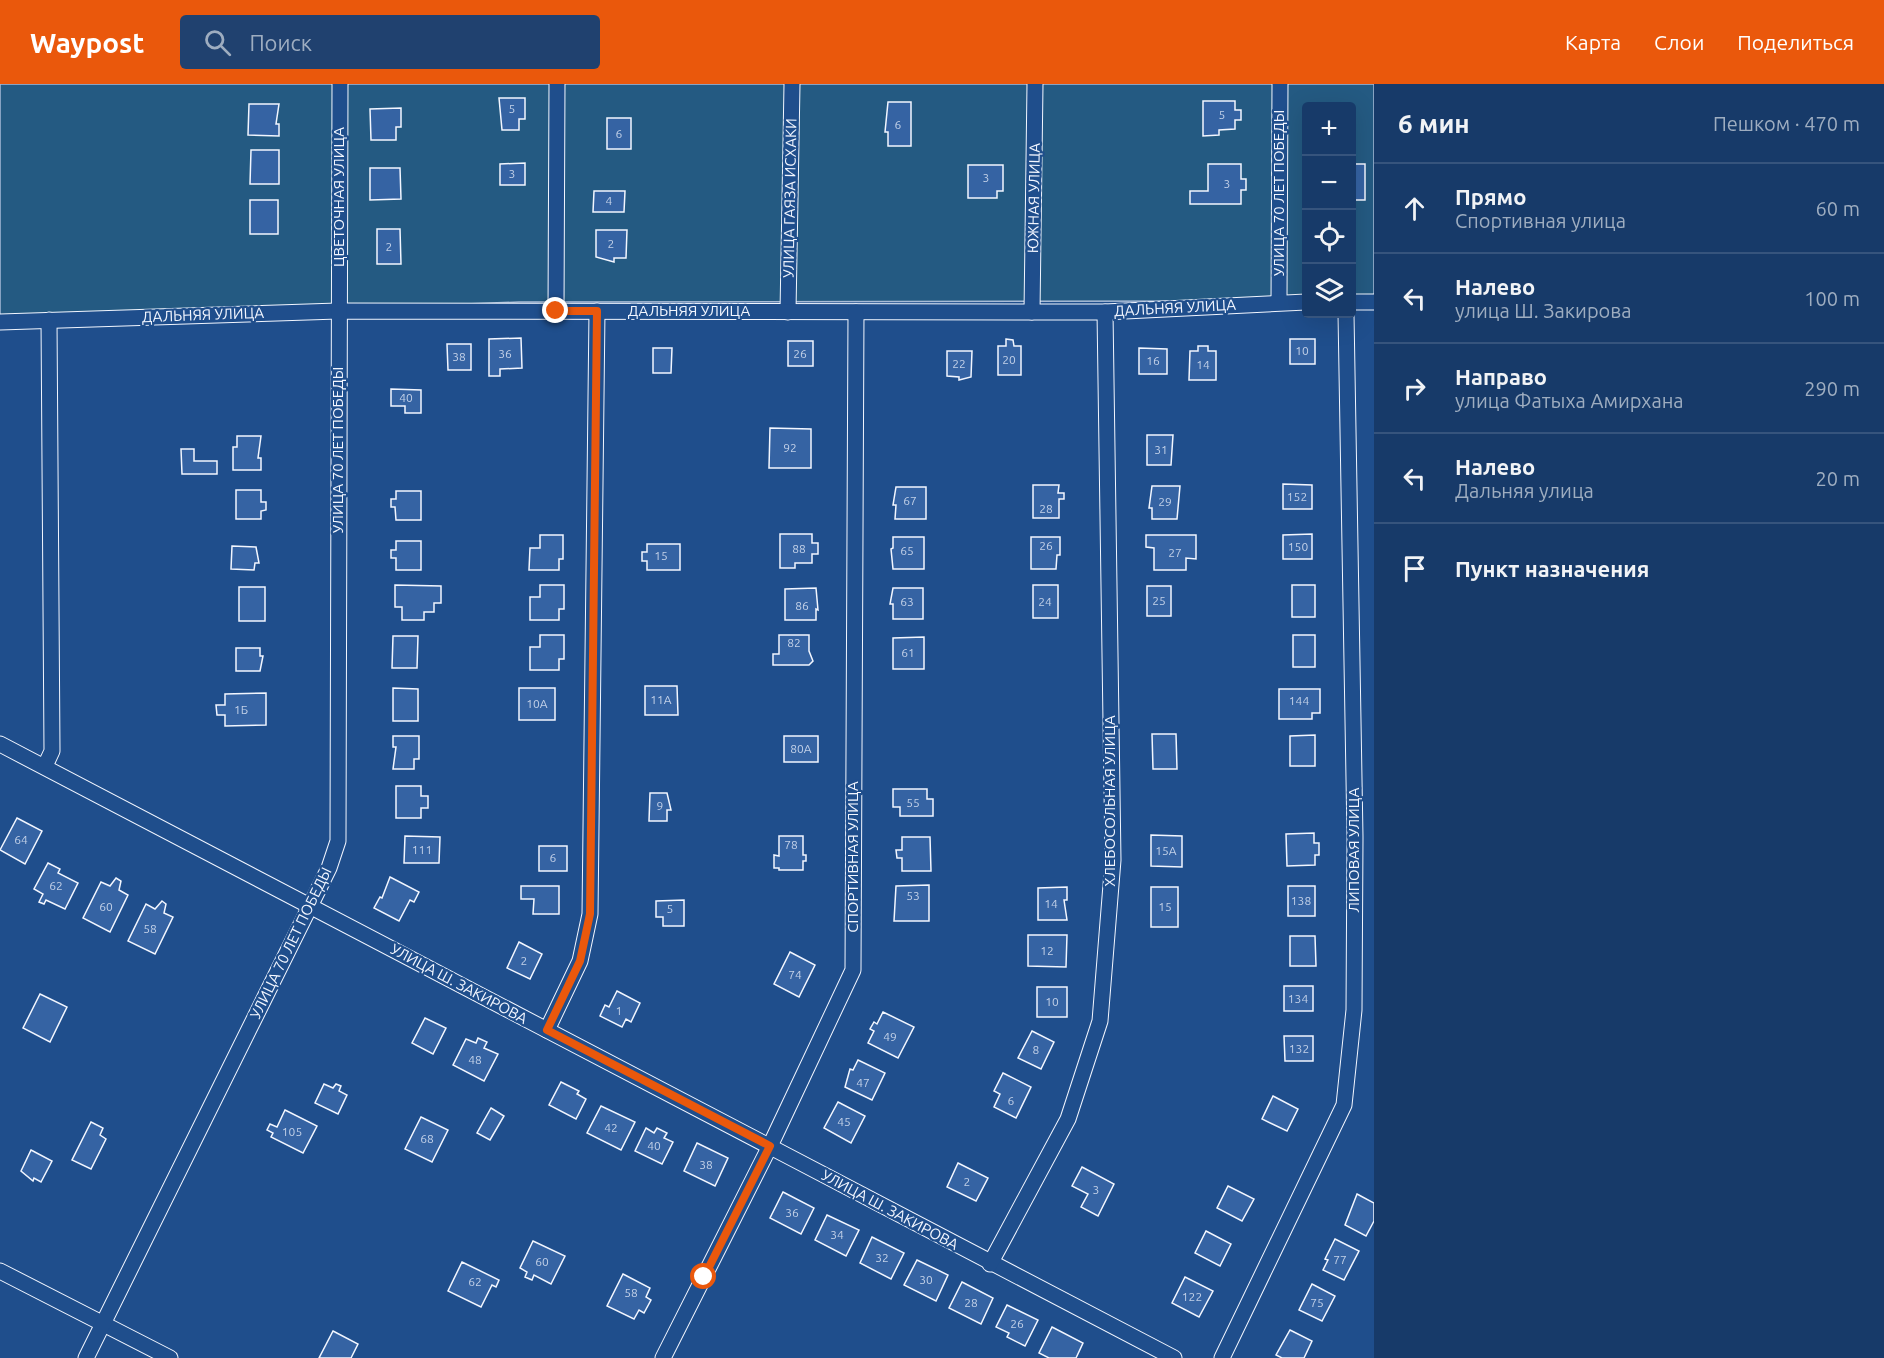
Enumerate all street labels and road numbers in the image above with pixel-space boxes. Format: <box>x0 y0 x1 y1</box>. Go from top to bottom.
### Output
street label: УЛИЦА 70 ЛЕТ ПОБЕДЫ <box>1270 110 1287 276</box>
street label: УЛИЦА ГАЯЗА ИСХАКИ <box>780 118 799 278</box>
street label: ЦВЕТОЧНАЯ УЛИЦА <box>330 127 347 267</box>
street label: ЮЖНАЯ УЛИЦА <box>1024 142 1043 253</box>
street label: ДАЛЬНЯЯ УЛИЦА <box>1113 296 1237 319</box>
street label: ДАЛЬНЯЯ УЛИЦА <box>628 302 750 319</box>
street label: ДАЛЬНЯЯ УЛИЦА <box>142 304 265 325</box>
street label: УЛИЦА 70 ЛЕТ ПОБЕДЫ <box>329 367 346 533</box>
street label: ХЛЕБОСОЛЬНАЯ УЛИЦА <box>1101 715 1118 887</box>
street label: СПОРТИВНАЯ УЛИЦА <box>844 781 861 933</box>
street label: ЛИПОВАЯ УЛИЦА <box>1345 787 1362 912</box>
street label: УЛИЦА 70 ЛЕТ ПОБЕДЫ <box>246 864 335 1021</box>
street label: УЛИЦА Ш. ЗАКИРОВА <box>388 940 531 1027</box>
street label: УЛИЦА Ш. ЗАКИРОВА <box>819 1166 962 1253</box>

